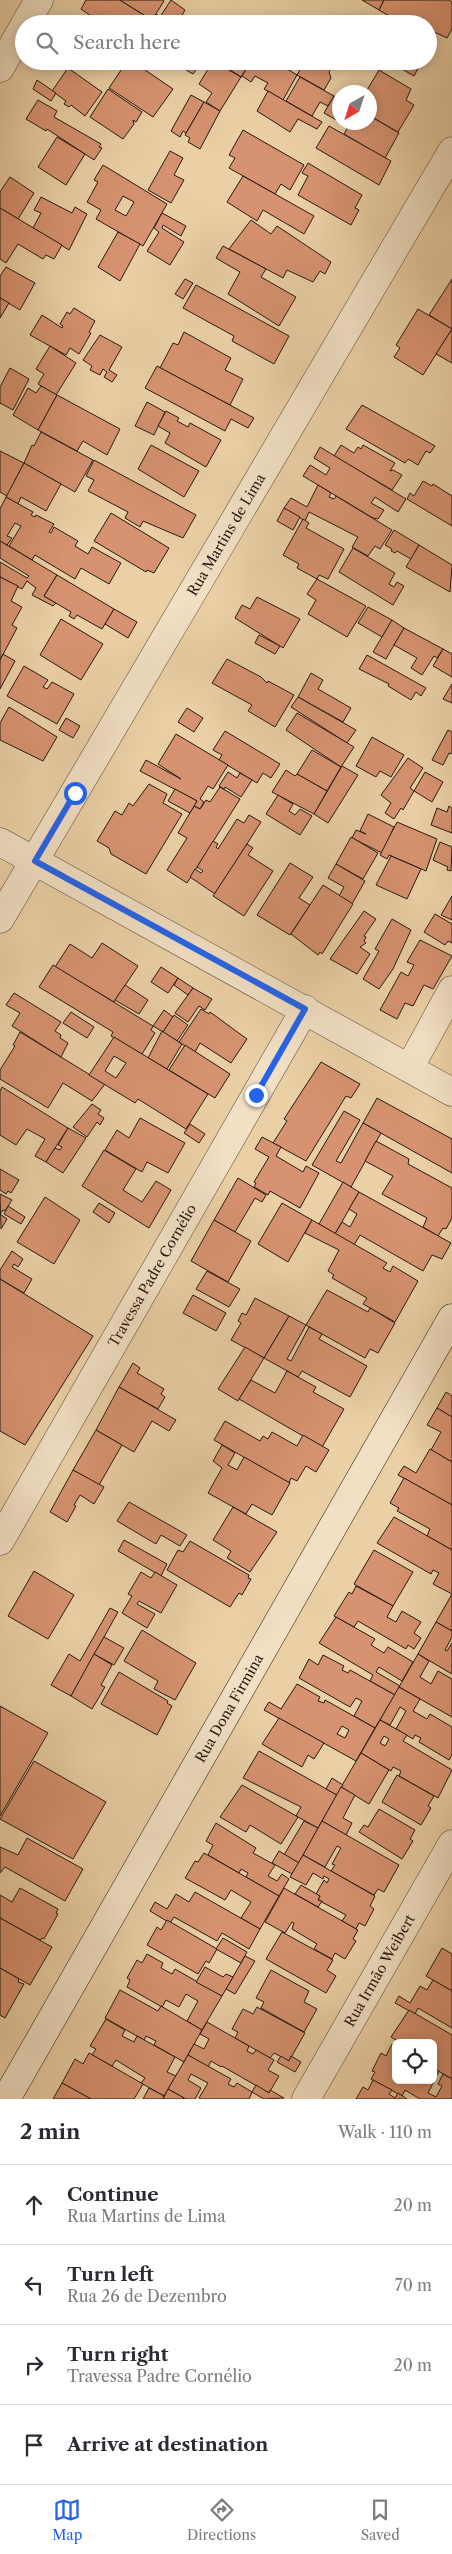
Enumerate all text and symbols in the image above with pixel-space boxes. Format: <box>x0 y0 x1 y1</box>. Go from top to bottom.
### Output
search box <box>15 15 437 70</box>
icon: search <box>33 29 61 57</box>
text: Search here <box>73 31 181 54</box>
north arrow <box>332 85 377 130</box>
street label: Rua Martins de Lima <box>183 470 270 599</box>
route start <box>64 782 87 805</box>
route end <box>245 1084 268 1107</box>
street label: Travessa Padre Cornélio <box>104 1201 200 1350</box>
street label: Rua Dona Firmina <box>191 1650 268 1766</box>
street label: Rua Irmão Weibert <box>340 1911 419 2030</box>
map controls <box>392 2039 437 2084</box>
button: locate <box>392 2039 437 2084</box>
text: 2 min <box>20 2119 80 2144</box>
text: Walk · 110 m <box>338 2122 432 2142</box>
text: Continue <box>67 2183 159 2206</box>
icon: ahead <box>20 2191 48 2219</box>
text: 20 m <box>393 2195 432 2215</box>
text: Rua Martins de Lima <box>67 2206 226 2226</box>
text: Turn left <box>67 2263 154 2286</box>
icon: left <box>20 2271 48 2299</box>
text: 70 m <box>395 2275 432 2295</box>
text: Rua 26 de Dezembro <box>67 2286 227 2306</box>
text: Turn right <box>67 2343 168 2366</box>
icon: right <box>20 2351 48 2379</box>
text: 20 m <box>393 2355 432 2375</box>
text: Travessa Padre Cornélio <box>67 2366 252 2386</box>
icon: arrive <box>20 2431 48 2459</box>
text: Arrive at destination <box>67 2433 268 2456</box>
tab: Map <box>52 2496 82 2544</box>
tab: Directions <box>187 2496 256 2544</box>
tab: Saved <box>361 2496 400 2544</box>

